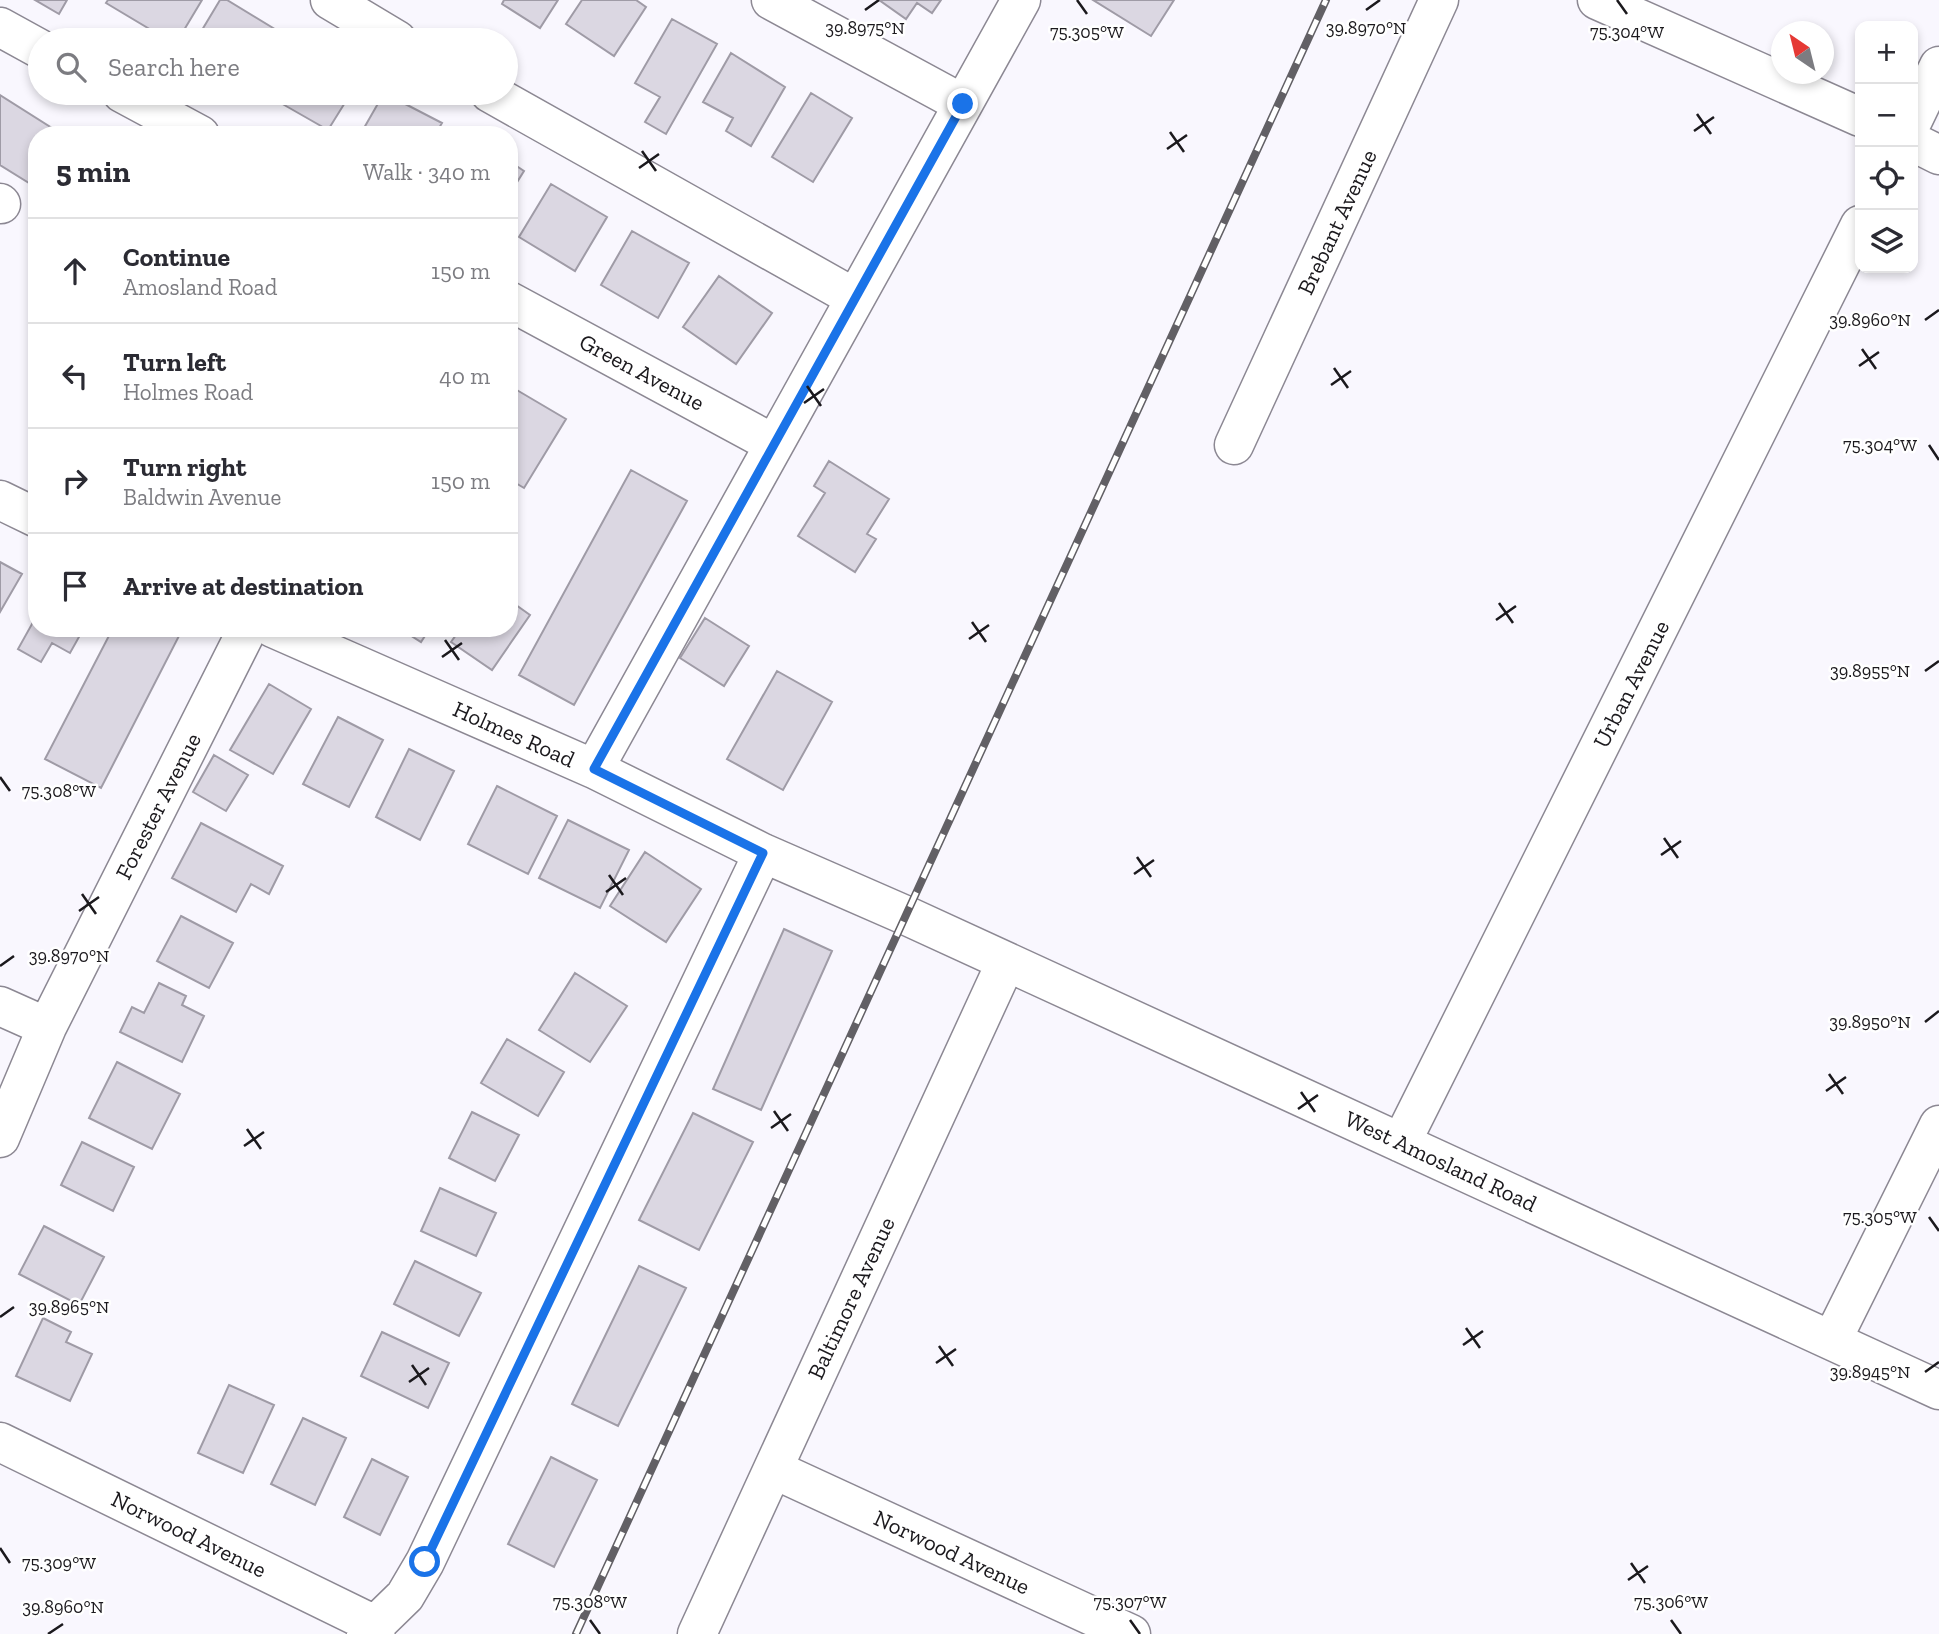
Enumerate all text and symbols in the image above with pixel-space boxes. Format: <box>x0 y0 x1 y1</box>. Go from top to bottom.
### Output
text: 39.8975°N <box>825 17 905 39</box>
text: 39.8970°N <box>1326 17 1406 39</box>
text: 75.305°W <box>1050 21 1124 43</box>
text: 75.304°W <box>1590 21 1664 43</box>
north arrow <box>1771 21 1834 84</box>
map controls <box>1855 21 1918 273</box>
button: + <box>1855 21 1918 84</box>
search box <box>28 28 518 105</box>
icon: search <box>52 48 90 86</box>
text: Search here <box>108 51 240 83</box>
button: − <box>1855 84 1918 147</box>
route end <box>947 88 978 119</box>
street label: Brebant Avenue <box>1291 145 1383 299</box>
button: locate <box>1855 147 1918 210</box>
text: 5 min <box>56 154 130 190</box>
text: Walk · 340 m <box>363 158 490 186</box>
button: layers <box>1855 210 1918 273</box>
text: Continue <box>123 241 230 273</box>
icon: ahead <box>56 252 94 290</box>
text: 150 m <box>431 257 490 285</box>
text: Amosland Road <box>123 273 277 301</box>
text: 39.8960°N <box>1829 309 1911 331</box>
street label: Green Avenue <box>575 327 709 417</box>
text: Turn left <box>123 346 226 378</box>
icon: left <box>56 357 94 395</box>
text: 40 m <box>439 362 490 390</box>
text: Holmes Road <box>123 378 253 406</box>
text: 75.304°W <box>1843 434 1917 456</box>
text: Turn right <box>123 451 246 483</box>
icon: right <box>56 462 94 500</box>
text: 150 m <box>431 467 490 495</box>
text: Baldwin Avenue <box>123 483 281 511</box>
icon: arrive <box>56 567 94 605</box>
text: Arrive at destination <box>123 570 363 602</box>
street label: Urban Avenue <box>1587 615 1675 753</box>
text: 39.8955°N <box>1830 660 1910 682</box>
street label: Holmes Road <box>449 695 579 773</box>
street label: Forester Avenue <box>109 728 207 884</box>
text: 75.308°W <box>22 780 96 802</box>
text: 39.8970°N <box>29 945 109 967</box>
text: 39.8950°N <box>1829 1011 1911 1033</box>
street label: West Amosland Road <box>1341 1104 1542 1218</box>
text: 75.305°W <box>1843 1206 1917 1228</box>
street label: Baltimore Avenue <box>801 1213 901 1383</box>
text: 39.8965°N <box>29 1296 109 1318</box>
text: 39.8945°N <box>1830 1361 1910 1383</box>
street label: Norwood Avenue <box>107 1484 271 1584</box>
street label: Norwood Avenue <box>870 1504 1034 1600</box>
route start <box>409 1546 440 1577</box>
text: 75.309°W <box>22 1552 96 1574</box>
text: 75.308°W <box>553 1591 627 1613</box>
text: 75.307°W <box>1093 1591 1167 1613</box>
text: 75.306°W <box>1634 1591 1708 1613</box>
text: 39.8960°N <box>22 1596 104 1618</box>

